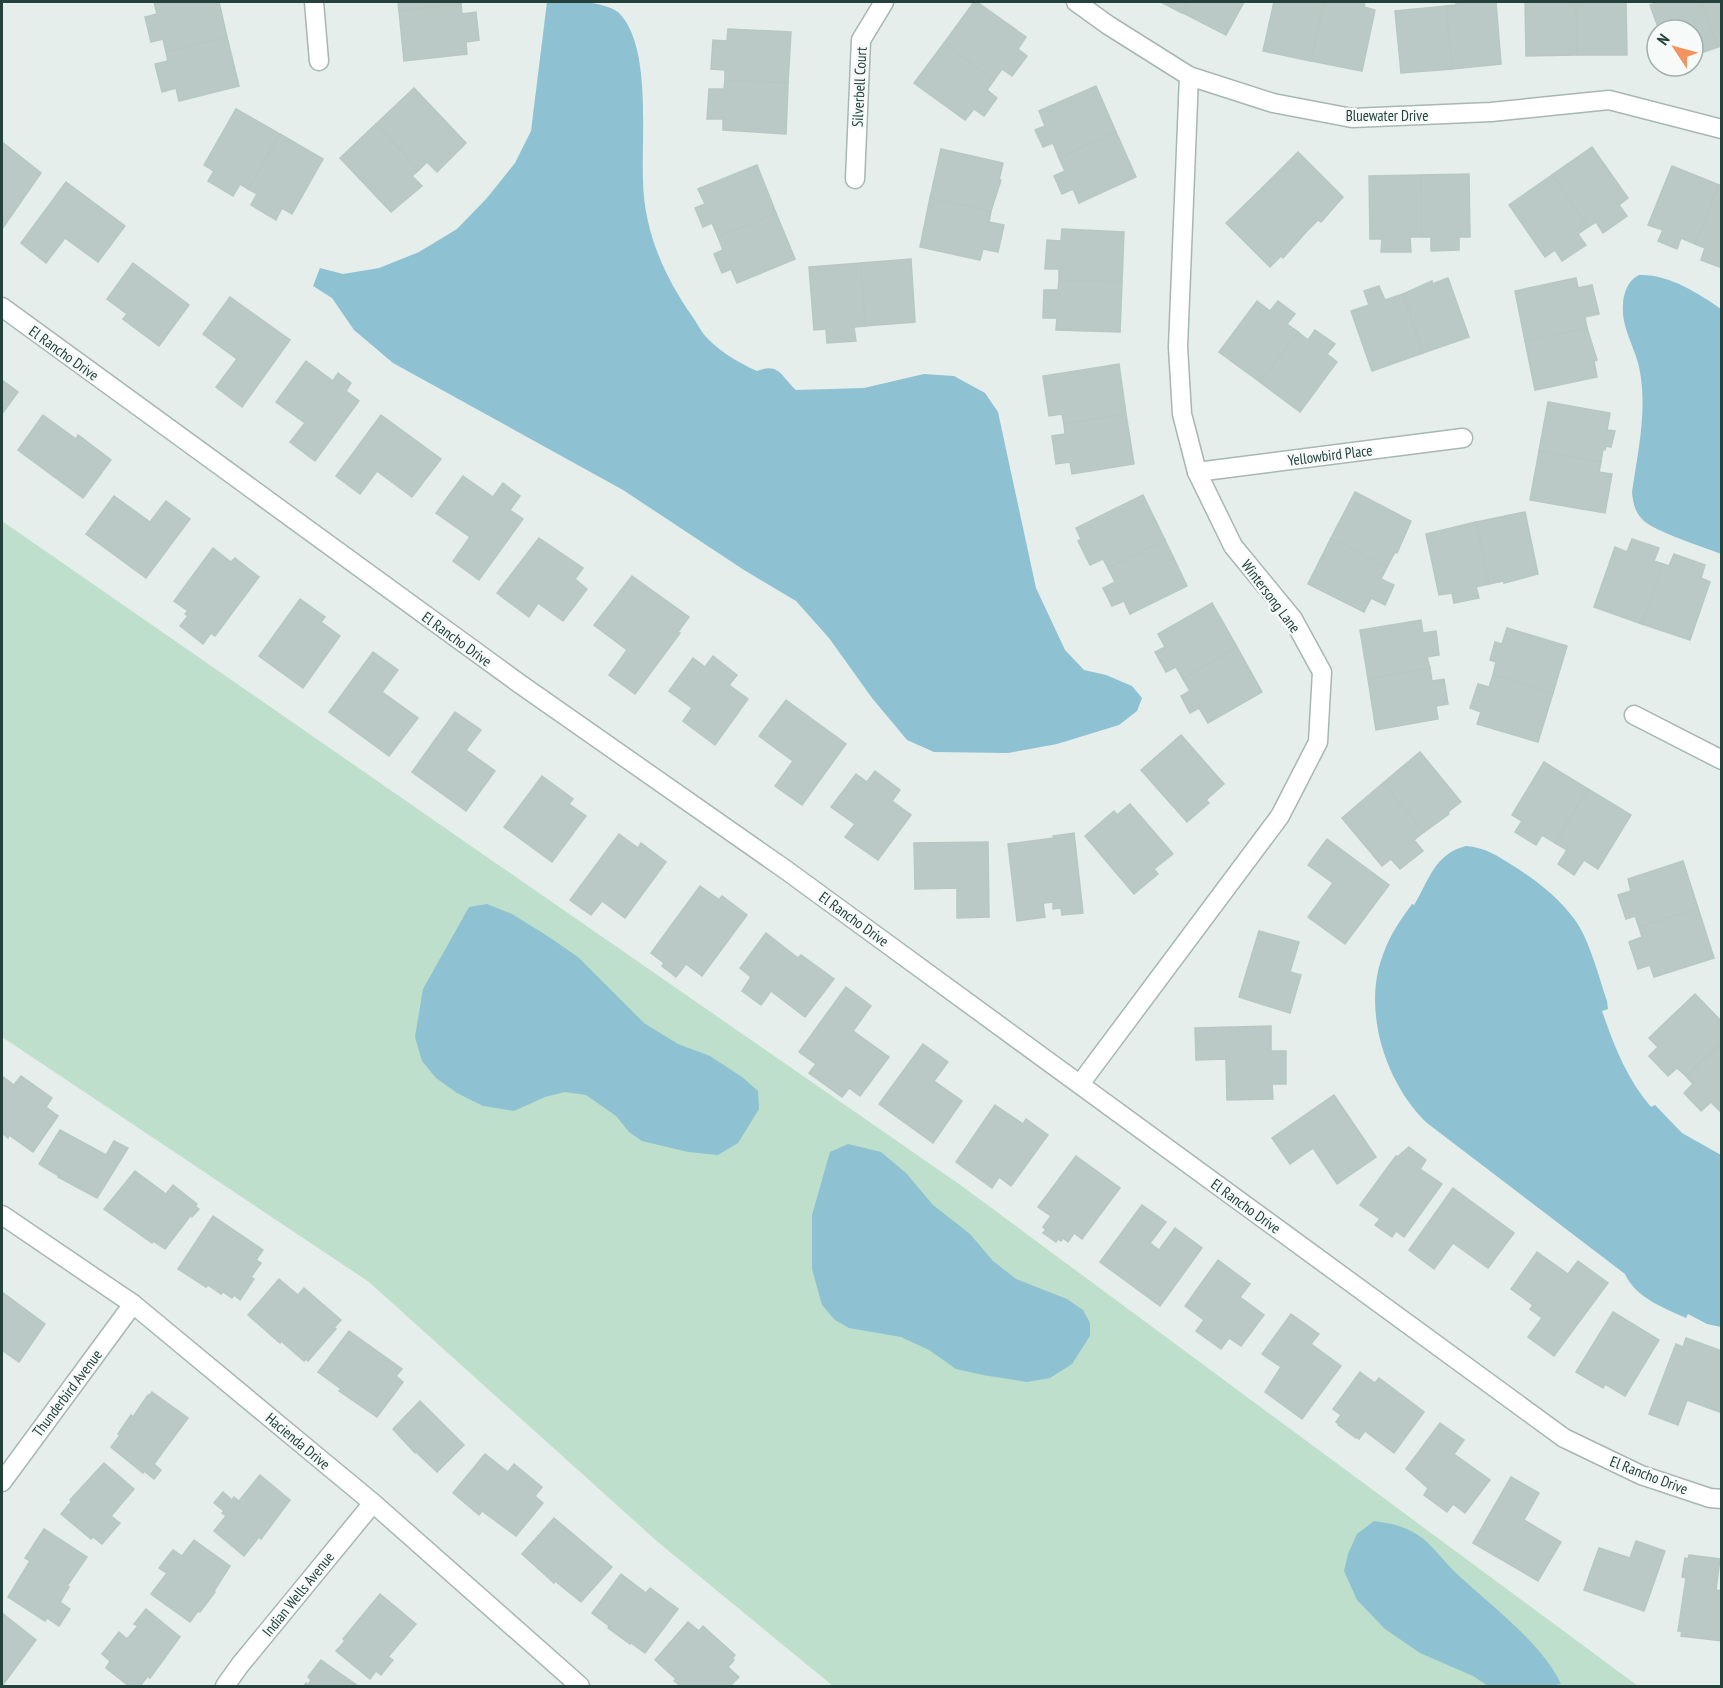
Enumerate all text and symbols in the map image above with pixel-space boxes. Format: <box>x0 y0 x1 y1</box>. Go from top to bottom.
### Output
north arrow <box>1645 18 1705 78</box>
text: N <box>1652 30 1673 49</box>
street label: Silverbell Court <box>847 46 871 128</box>
street label: Bluewater Drive <box>1346 106 1428 125</box>
street label: El Rancho Drive <box>25 321 103 385</box>
street label: Yellowbird Place <box>1287 440 1373 470</box>
street label: Wintersong Lane <box>1237 556 1305 636</box>
street label: El Rancho Drive <box>418 607 496 671</box>
street label: El Rancho Drive <box>815 887 893 951</box>
street label: El Rancho Drive <box>1207 1174 1285 1238</box>
street label: Thunderbird Avenue <box>28 1346 106 1440</box>
street label: Hacienda Drive <box>262 1409 334 1473</box>
street label: El Rancho Drive <box>1607 1451 1691 1499</box>
street label: Indian Wells Avenue <box>258 1548 338 1640</box>

